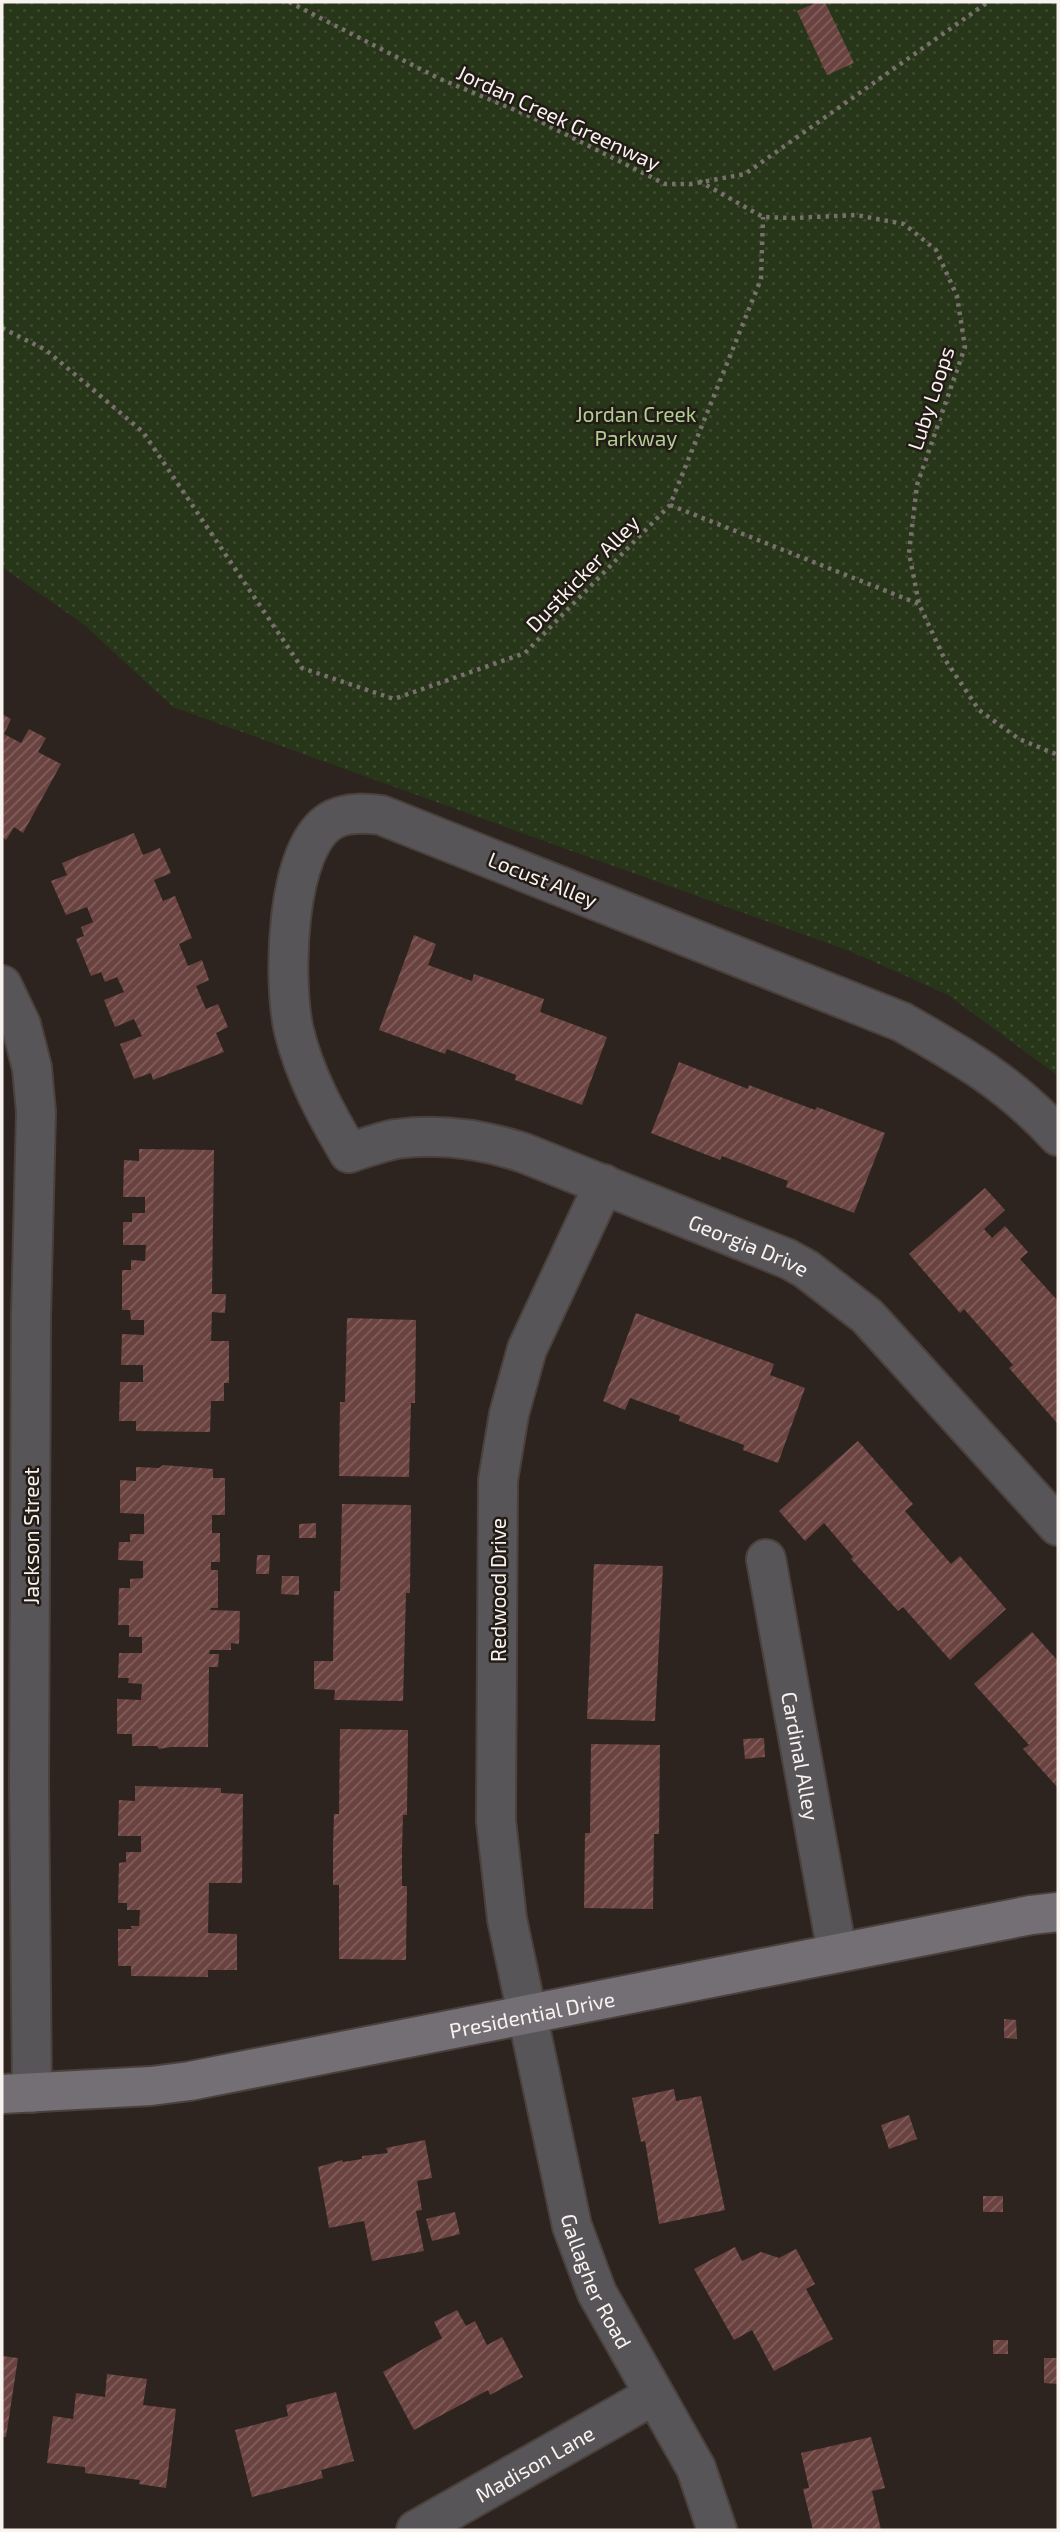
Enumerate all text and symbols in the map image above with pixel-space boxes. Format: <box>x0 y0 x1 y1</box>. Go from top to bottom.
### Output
street label: Jordan Creek Greenway <box>453 59 665 175</box>
street label: Luby Loops <box>902 343 958 453</box>
park label: Jordan Creek Parkway <box>575 401 697 450</box>
street label: Dustkicker Alley <box>520 509 644 637</box>
street label: Locust Alley <box>485 846 601 912</box>
street label: Georgia Drive <box>686 1208 814 1281</box>
street label: Jackson Street <box>18 1467 43 1605</box>
street label: Redwood Drive <box>485 1518 510 1662</box>
street label: Cardinal Alley <box>778 1689 825 1822</box>
street label: Presidential Drive <box>447 1985 617 2042</box>
street label: Gallagher Road <box>557 2211 638 2352</box>
street label: Madison Lane <box>470 2419 598 2506</box>

